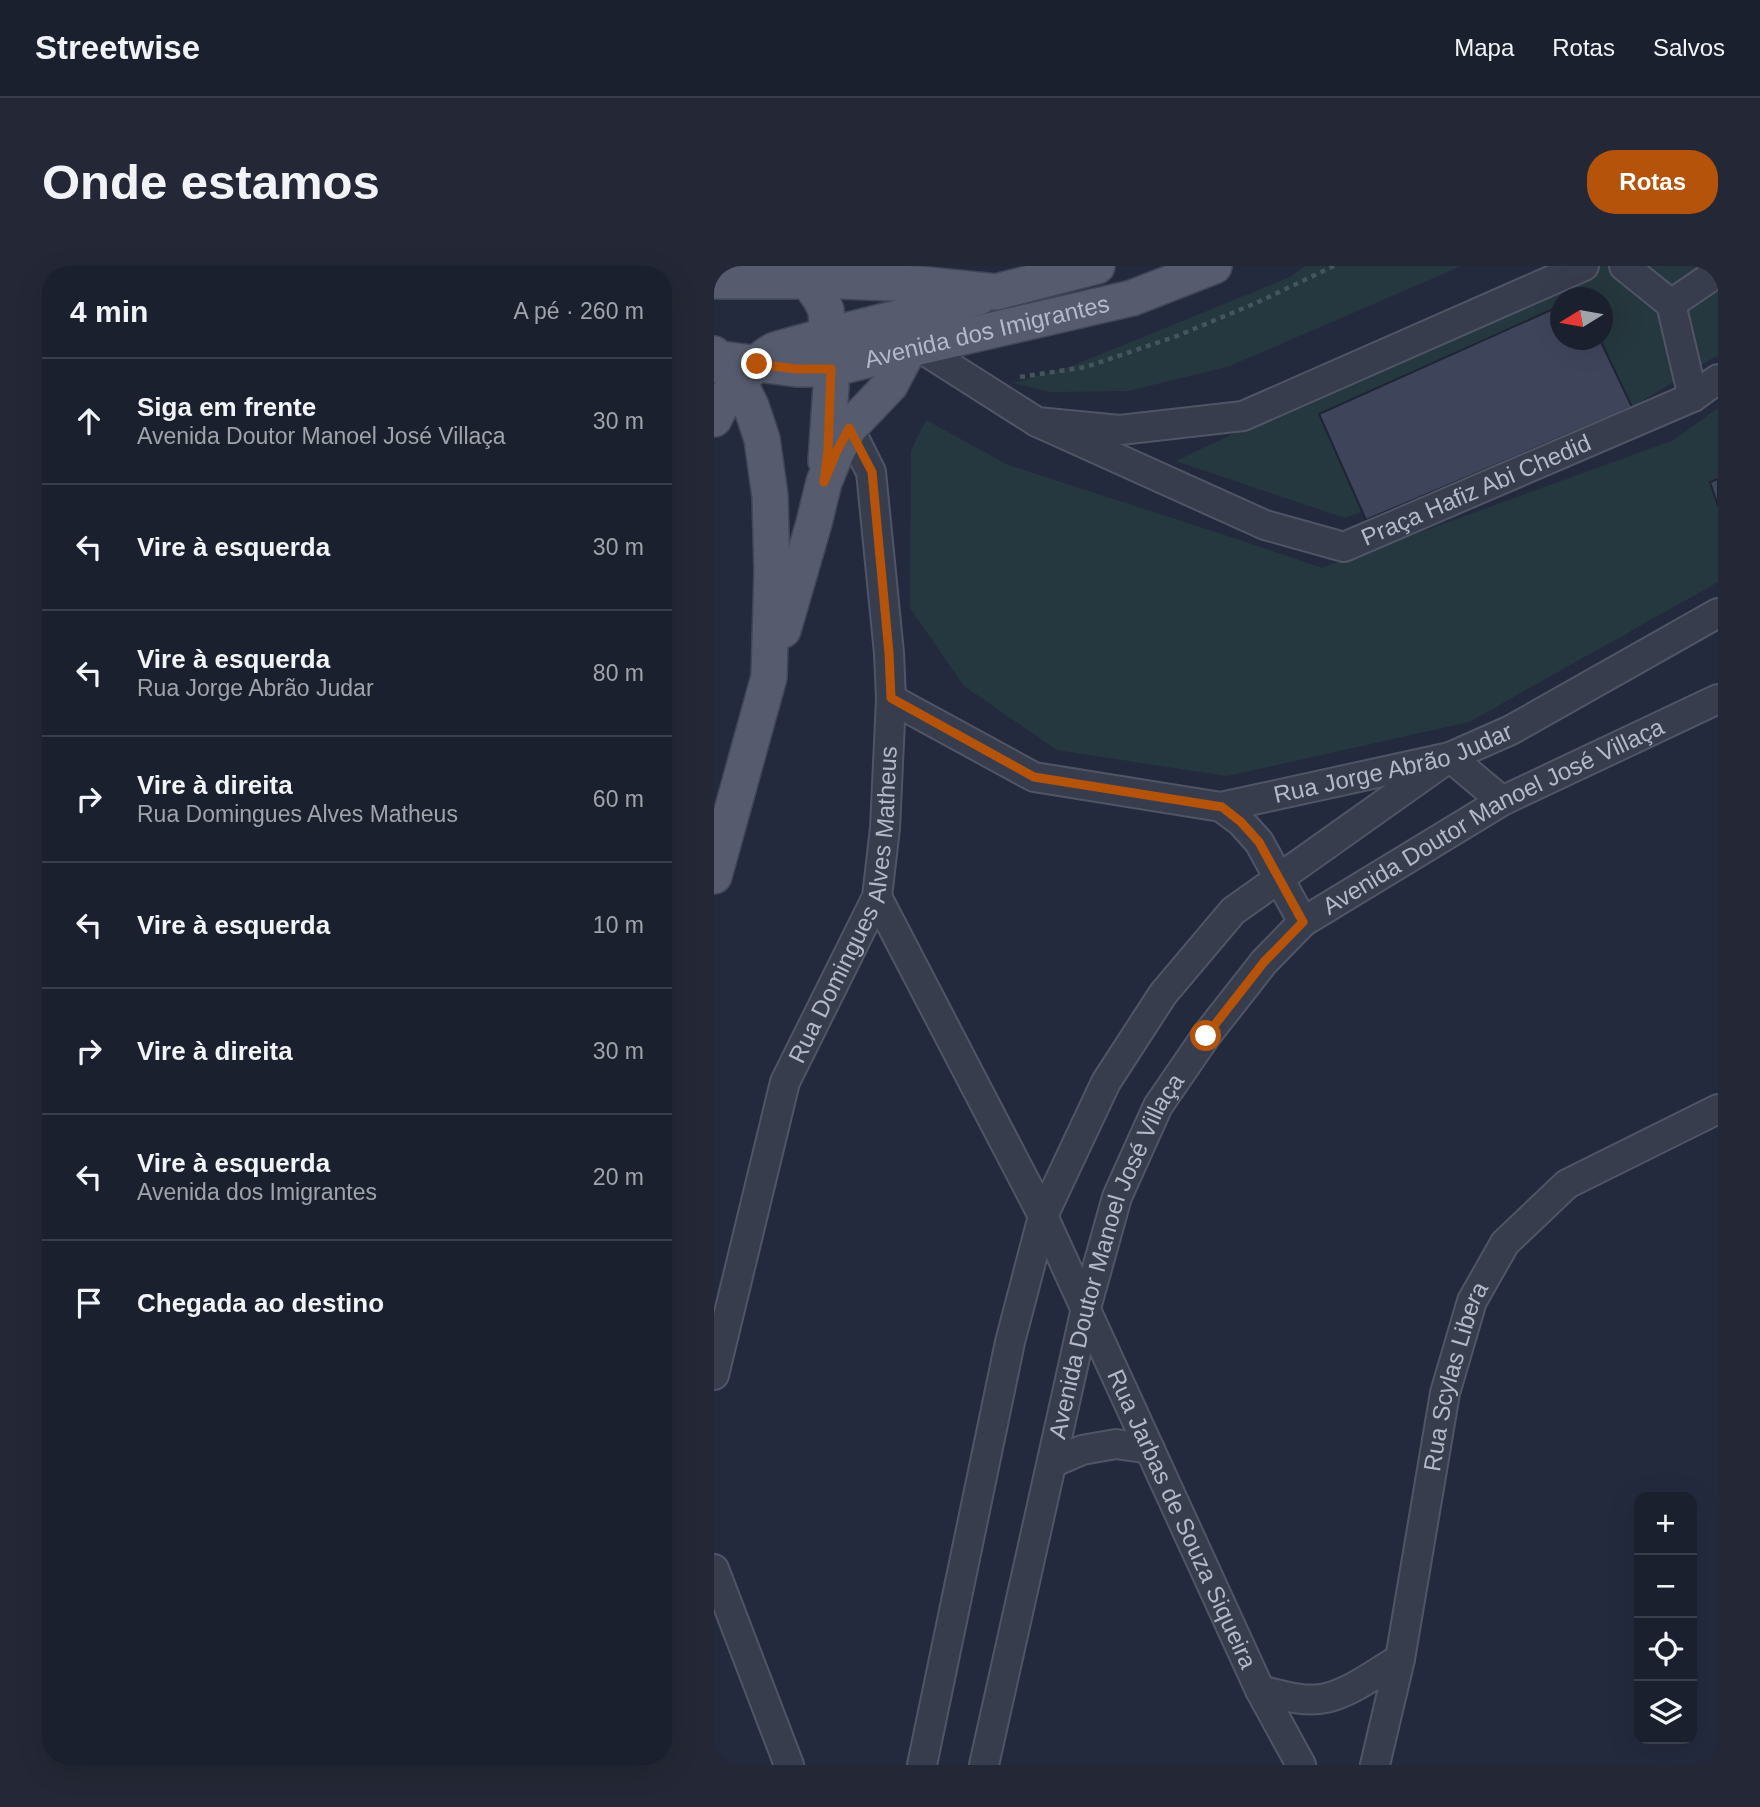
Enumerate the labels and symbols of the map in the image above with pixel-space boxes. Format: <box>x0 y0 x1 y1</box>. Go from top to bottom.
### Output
north arrow <box>1550 287 1613 350</box>
street label: Avenida dos Imigrantes <box>862 290 1112 373</box>
route end <box>741 348 772 379</box>
street label: Praça Hafiz Abi Chedid <box>1357 429 1595 551</box>
street label: Avenida Doutor Manoel José Villaça <box>1317 712 1669 920</box>
street label: Rua Jorge Abrão Judar <box>1271 717 1516 808</box>
street label: Rua Domingues Alves Matheus <box>783 745 902 1067</box>
route start <box>1190 1020 1221 1051</box>
street label: Avenida Doutor Manoel José Villaça <box>1043 1068 1190 1441</box>
street label: Rua Scylas Libera <box>1418 1276 1493 1473</box>
street label: Rua Jarbas de Souza Siqueira <box>1102 1365 1263 1673</box>

